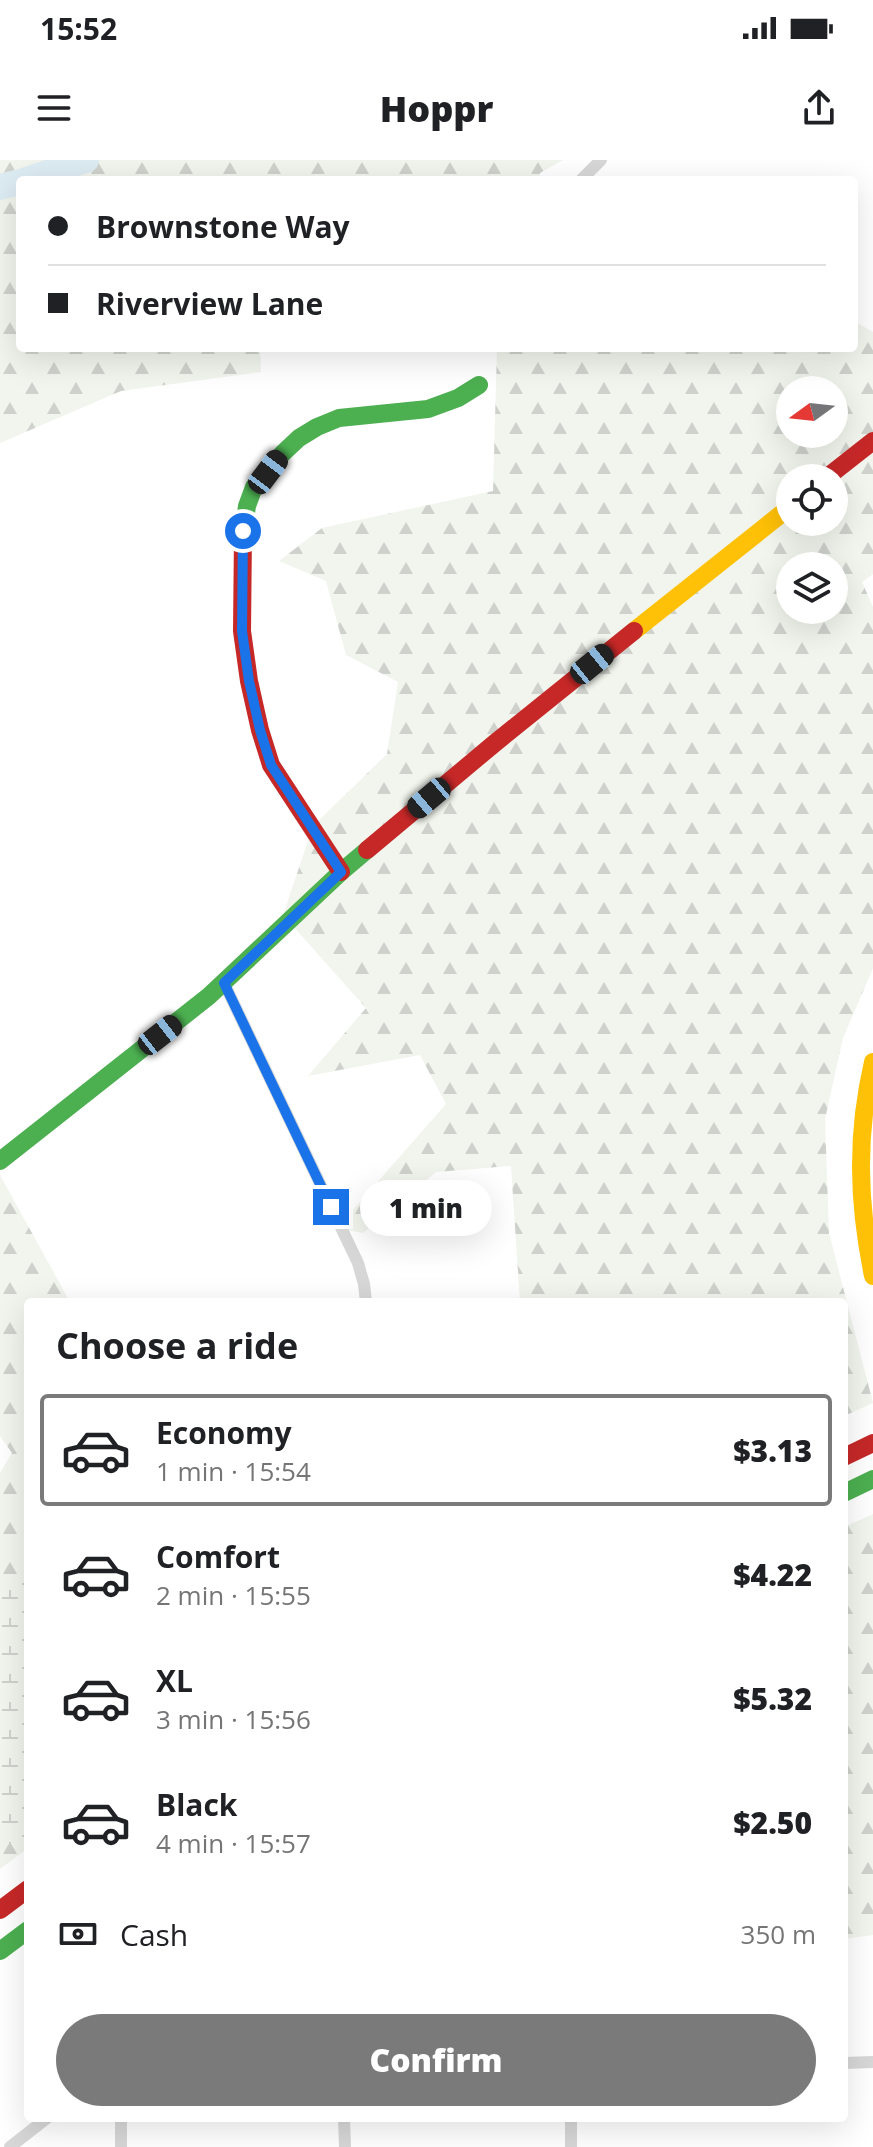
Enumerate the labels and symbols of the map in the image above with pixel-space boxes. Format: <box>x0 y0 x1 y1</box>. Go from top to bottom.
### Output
north arrow <box>776 376 848 448</box>
car <box>244 446 292 498</box>
route start <box>225 513 261 549</box>
car <box>566 640 618 688</box>
car <box>403 773 455 823</box>
car <box>134 1011 186 1059</box>
callout: 1 min <box>359 1179 491 1235</box>
route end <box>313 1189 349 1225</box>

